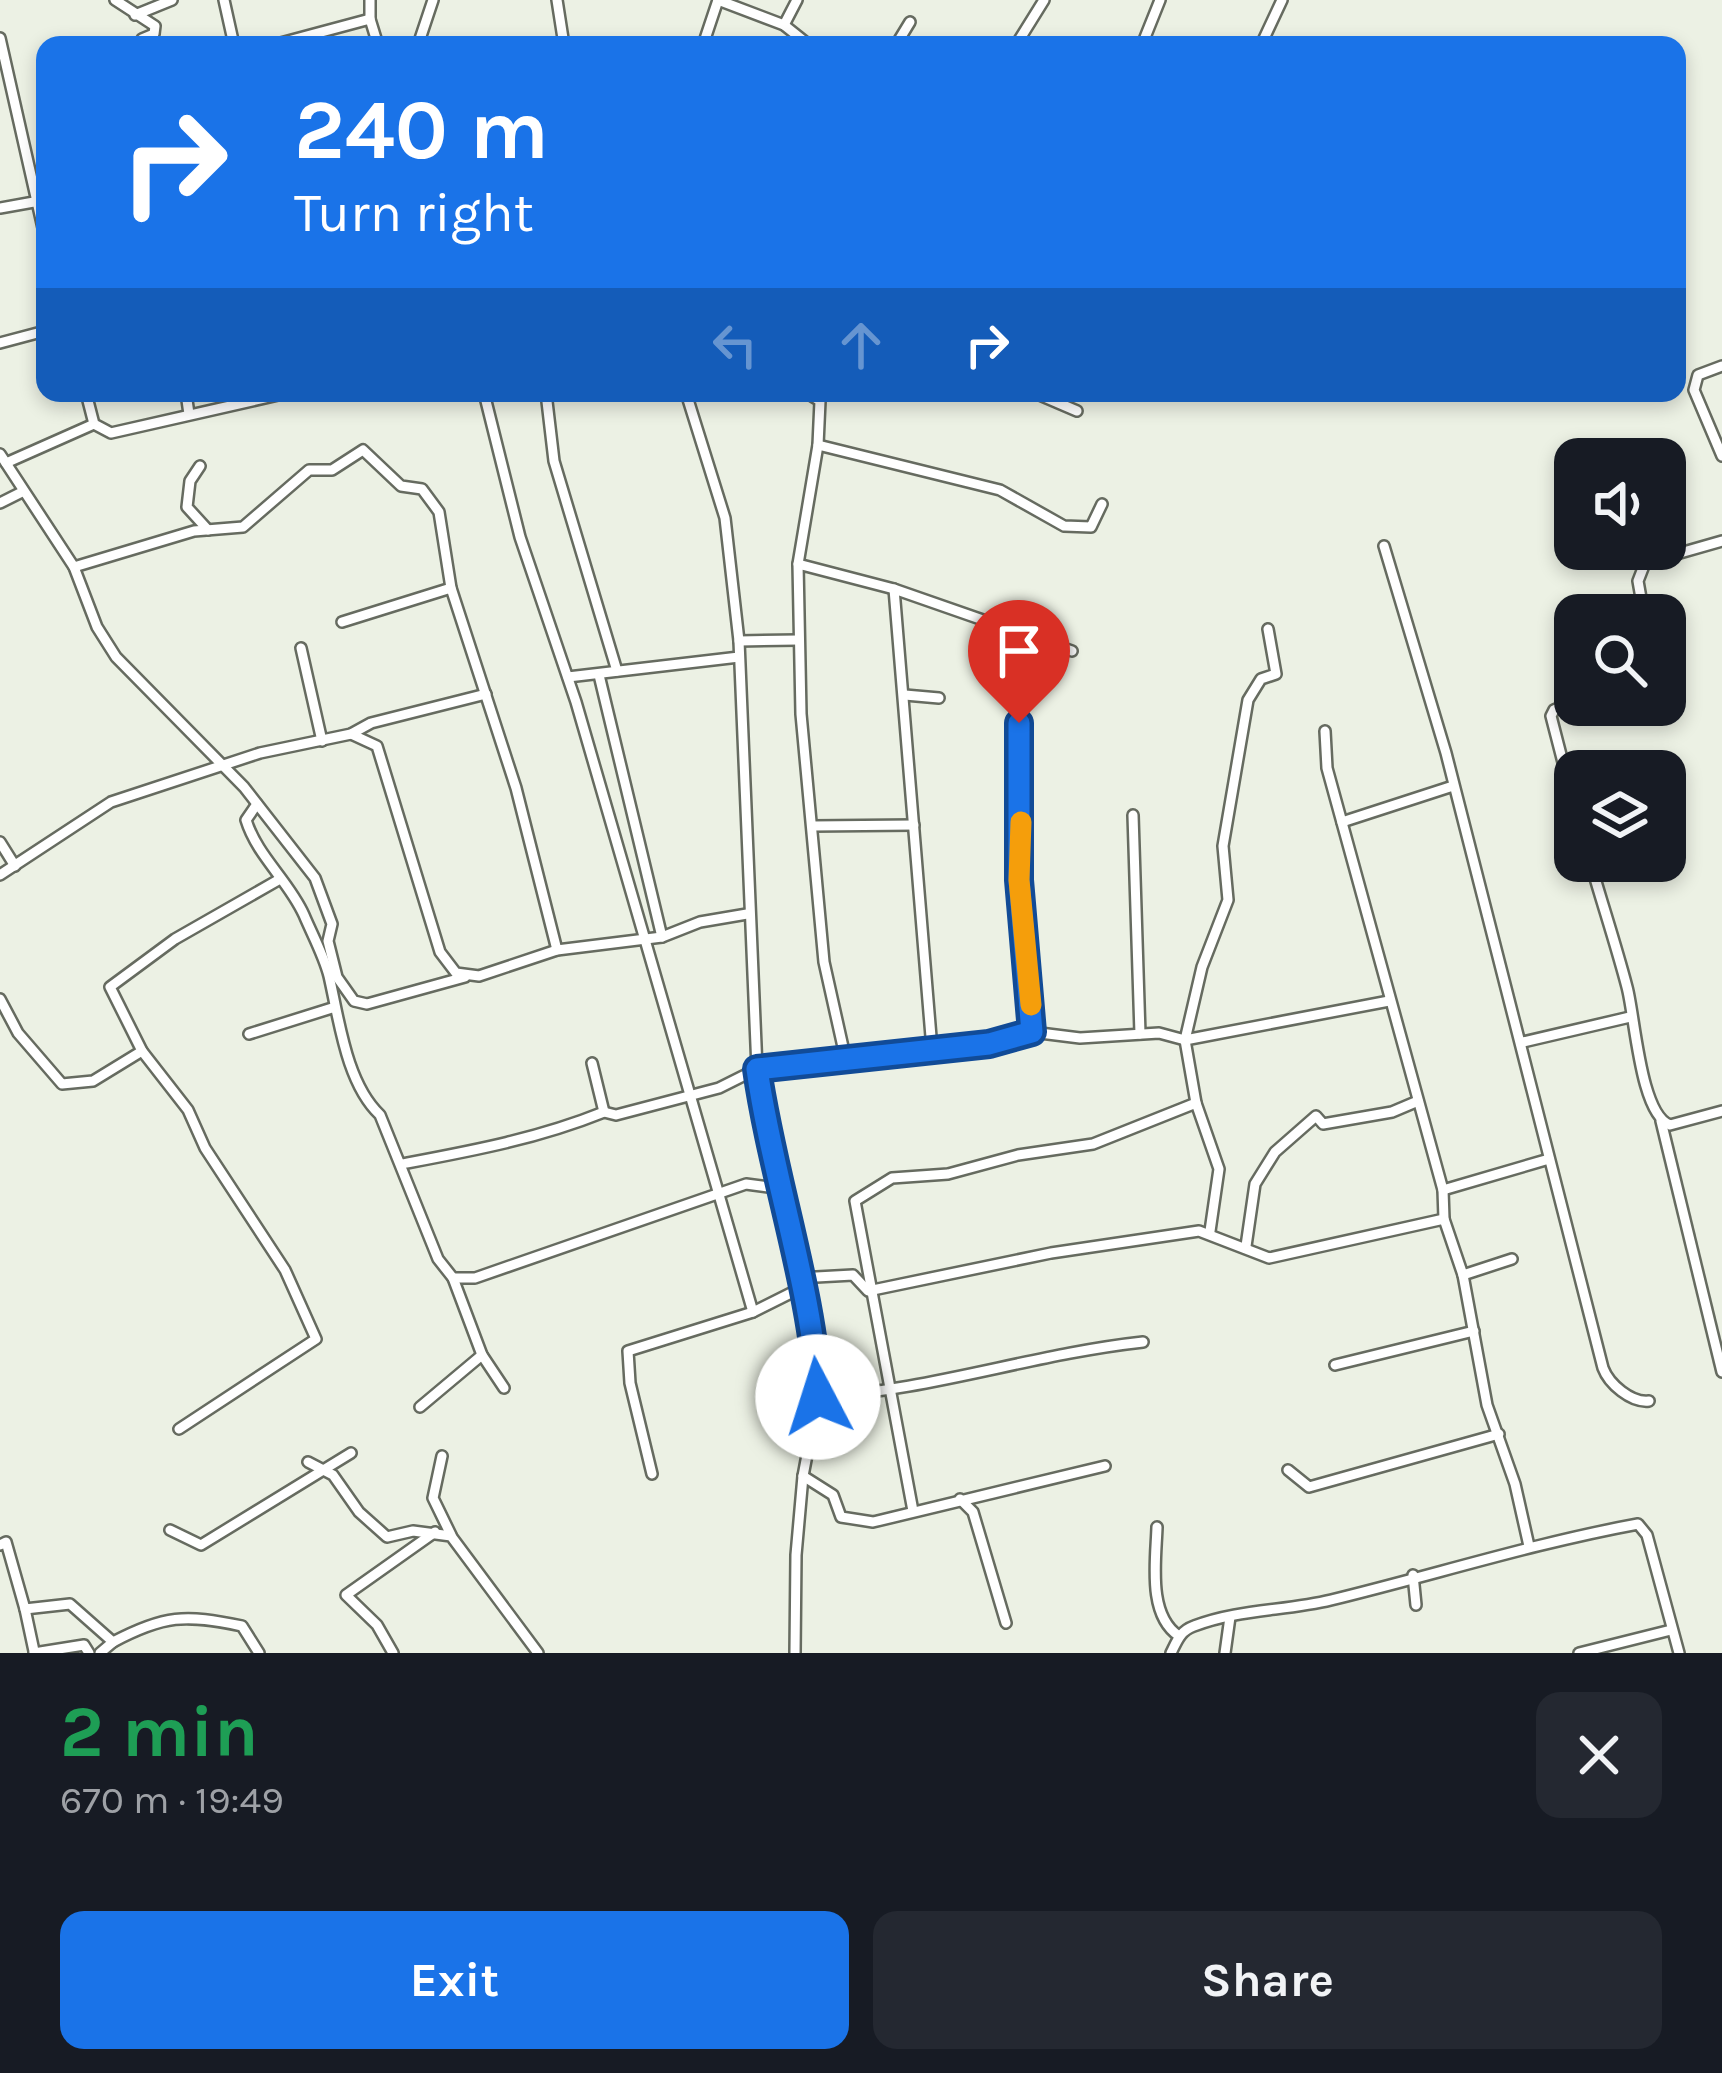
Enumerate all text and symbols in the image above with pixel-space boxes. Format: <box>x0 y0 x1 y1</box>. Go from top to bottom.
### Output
text: 240 m <box>294 81 549 179</box>
icon: right <box>96 84 252 240</box>
text: Turn right <box>294 181 534 245</box>
icon: left <box>702 312 768 378</box>
icon: ahead <box>828 312 894 378</box>
icon: right <box>954 312 1020 378</box>
map controls <box>1554 438 1686 882</box>
button: sound <box>1554 438 1686 570</box>
button: search <box>1554 594 1686 726</box>
pin <box>968 600 1070 723</box>
icon: arrive <box>986 618 1052 684</box>
button: layers <box>1554 750 1686 882</box>
position arrow <box>755 1334 881 1460</box>
text: 2 min <box>60 1690 259 1774</box>
button: close <box>1536 1692 1662 1818</box>
text: 670 m · 19:49 <box>60 1777 284 1823</box>
button: Exit <box>60 1911 849 2049</box>
button: Share <box>873 1911 1662 2049</box>

